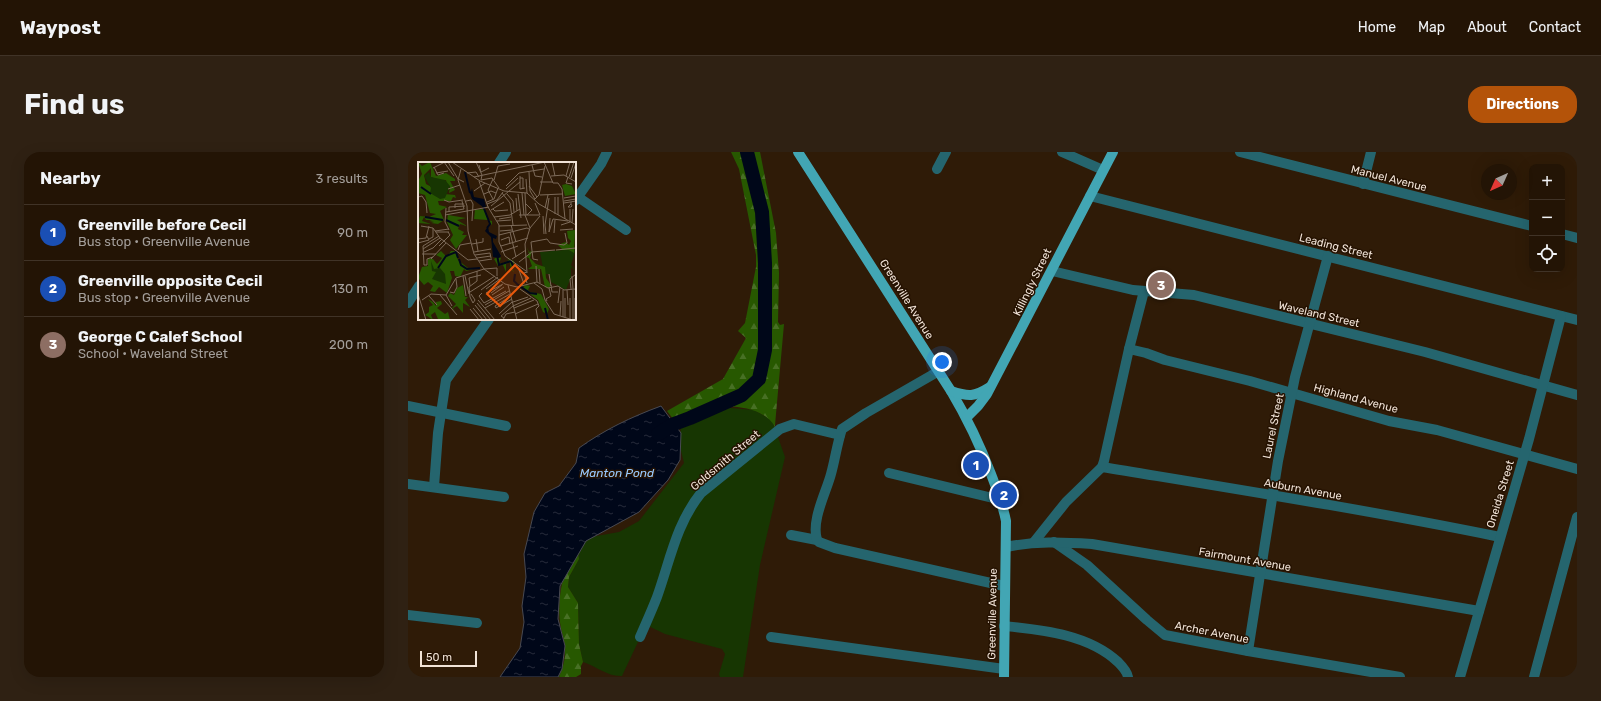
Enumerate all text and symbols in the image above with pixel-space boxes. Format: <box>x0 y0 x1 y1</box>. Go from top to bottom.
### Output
text: Waypost <box>20 16 101 39</box>
text: Home <box>1358 19 1396 36</box>
text: Map <box>1418 19 1445 36</box>
text: About <box>1467 19 1507 36</box>
text: Contact <box>1529 19 1581 36</box>
button: Directions <box>1468 86 1577 123</box>
text: Find us <box>24 88 124 121</box>
inset map <box>418 162 576 320</box>
street label: Manuel Avenue <box>1350 163 1428 194</box>
north arrow <box>1481 164 1517 200</box>
map controls <box>1529 164 1565 272</box>
button: + <box>1529 164 1565 200</box>
text: Nearby <box>40 168 101 188</box>
text: 3 results <box>316 171 368 186</box>
button: − <box>1529 200 1565 236</box>
text: Greenville before Cecil <box>78 216 246 234</box>
text: 1 <box>50 225 56 240</box>
text: 90 m <box>337 225 368 240</box>
street label: Leading Street <box>1298 231 1375 262</box>
text: Bus stop · Greenville Avenue <box>78 234 250 249</box>
button: locate <box>1529 236 1565 272</box>
street label: Killingly Street <box>1011 246 1055 318</box>
street label: Greenville Avenue <box>877 257 936 342</box>
pin: 3 <box>1148 270 1174 300</box>
text: Greenville opposite Cecil <box>78 272 263 290</box>
text: 2 <box>49 281 57 296</box>
text: 130 m <box>332 281 368 296</box>
text: Bus stop · Greenville Avenue <box>78 290 250 305</box>
street label: Waveland Street <box>1277 299 1361 330</box>
text: George C Calef School <box>78 328 242 346</box>
text: 3 <box>49 337 57 352</box>
text: 200 m <box>329 337 368 352</box>
text: School · Waveland Street <box>78 346 228 361</box>
your location <box>932 352 952 372</box>
street label: Highland Avenue <box>1312 381 1399 416</box>
street label: Laurel Street <box>1260 392 1287 460</box>
street label: Goldsmith Street <box>688 427 763 493</box>
pin: 1 <box>963 450 989 480</box>
street label: Oneida Street <box>1484 458 1517 530</box>
water label: Manton Pond <box>580 466 655 480</box>
street label: Auburn Avenue <box>1263 476 1343 503</box>
pin: 2 <box>991 480 1017 510</box>
street label: Fairmount Avenue <box>1198 545 1292 574</box>
street label: Greenville Avenue <box>985 568 1000 660</box>
street label: Archer Avenue <box>1174 619 1250 646</box>
scale bar <box>420 649 477 668</box>
text: 50 m <box>426 651 452 664</box>

